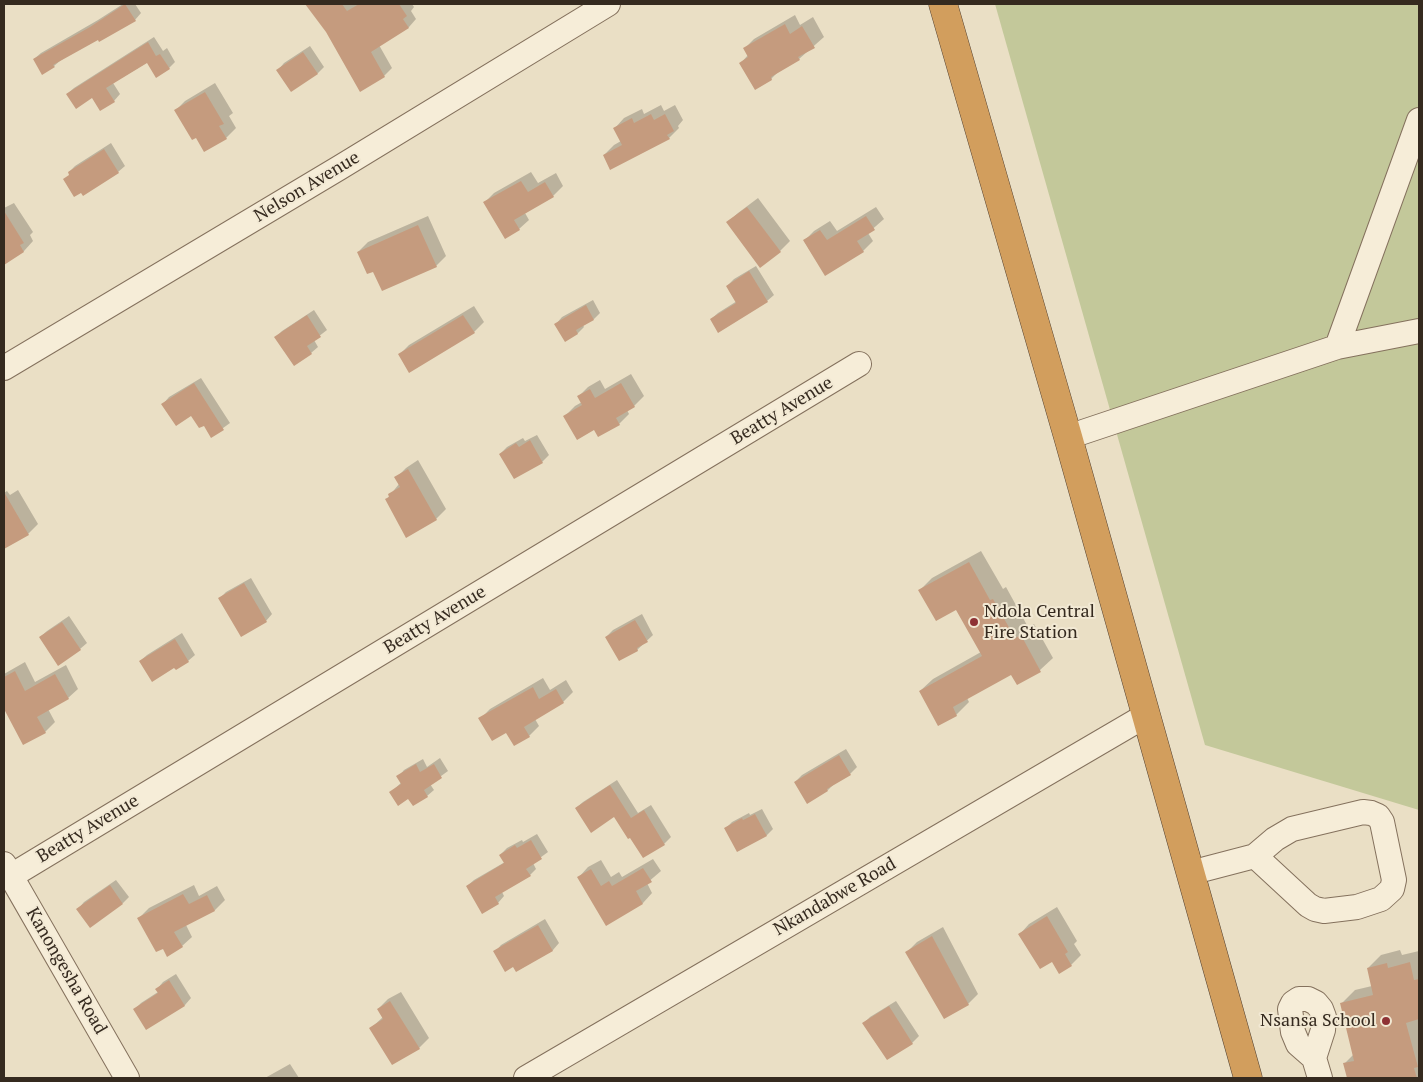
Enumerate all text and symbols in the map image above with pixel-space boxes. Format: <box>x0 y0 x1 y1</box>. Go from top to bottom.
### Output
street label: Nelson Avenue <box>250 147 364 227</box>
street label: Beatty Avenue <box>727 372 837 450</box>
street label: Beatty Avenue <box>380 581 490 659</box>
place label: Ndola Central Fire Station <box>984 601 1095 644</box>
marker: Ndola Central Fire Station <box>968 616 980 628</box>
street label: Beatty Avenue <box>33 790 143 868</box>
street label: Nkandabwe Road <box>770 853 900 941</box>
street label: Kanongesha Road <box>21 904 111 1038</box>
place label: Nsansa School <box>1260 1010 1376 1032</box>
marker: Nsansa School <box>1380 1015 1392 1027</box>

